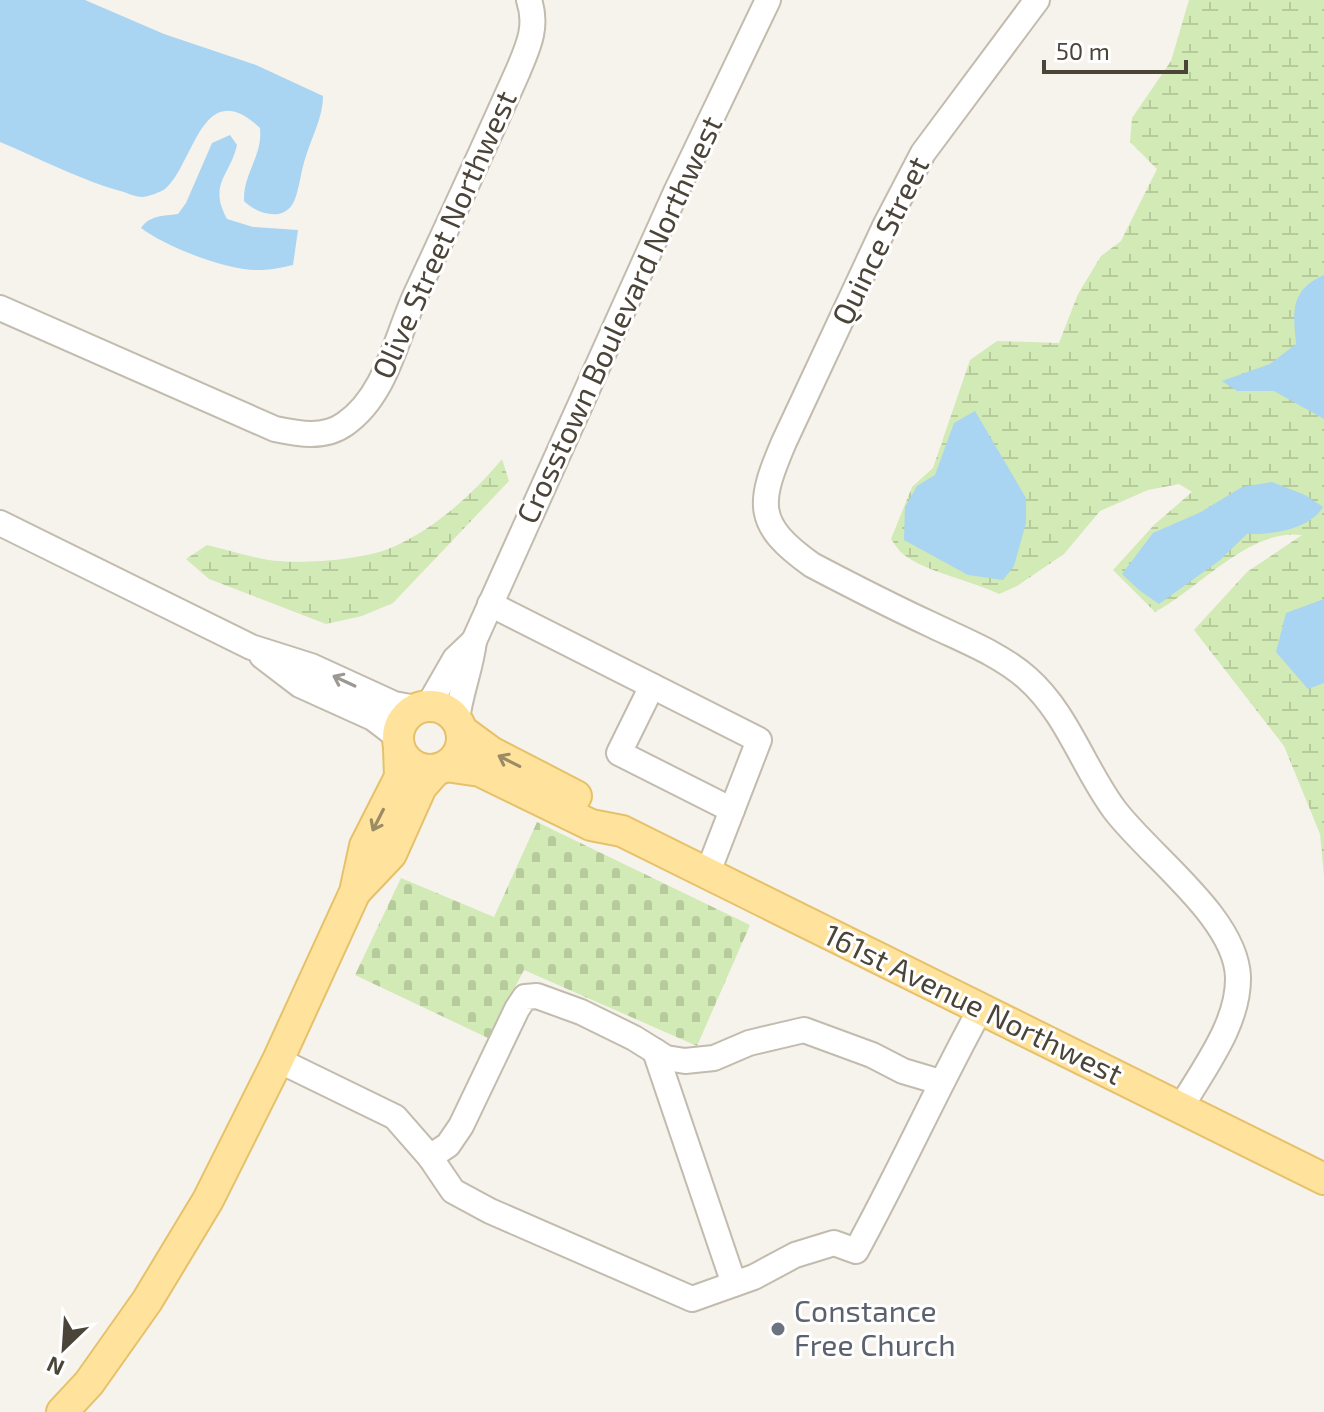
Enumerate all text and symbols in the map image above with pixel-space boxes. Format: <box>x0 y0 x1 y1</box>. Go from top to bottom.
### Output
scale bar <box>1044 24 1186 74</box>
text: 50 m <box>1056 36 1110 65</box>
street label: Olive Street Northwest <box>363 85 523 384</box>
street label: Crosstown Boulevard Northwest <box>508 110 729 529</box>
street label: Quince Street <box>823 150 935 330</box>
one-way arrow <box>332 673 356 688</box>
one-way arrow <box>497 752 521 768</box>
one-way arrow <box>370 807 386 831</box>
street label: 161st Avenue Northwest <box>819 915 1129 1091</box>
place label: Constance Free Church <box>794 1292 956 1362</box>
north arrow <box>24 1308 104 1388</box>
marker: Constance Free Church <box>769 1320 787 1338</box>
text: N <box>42 1352 68 1382</box>

